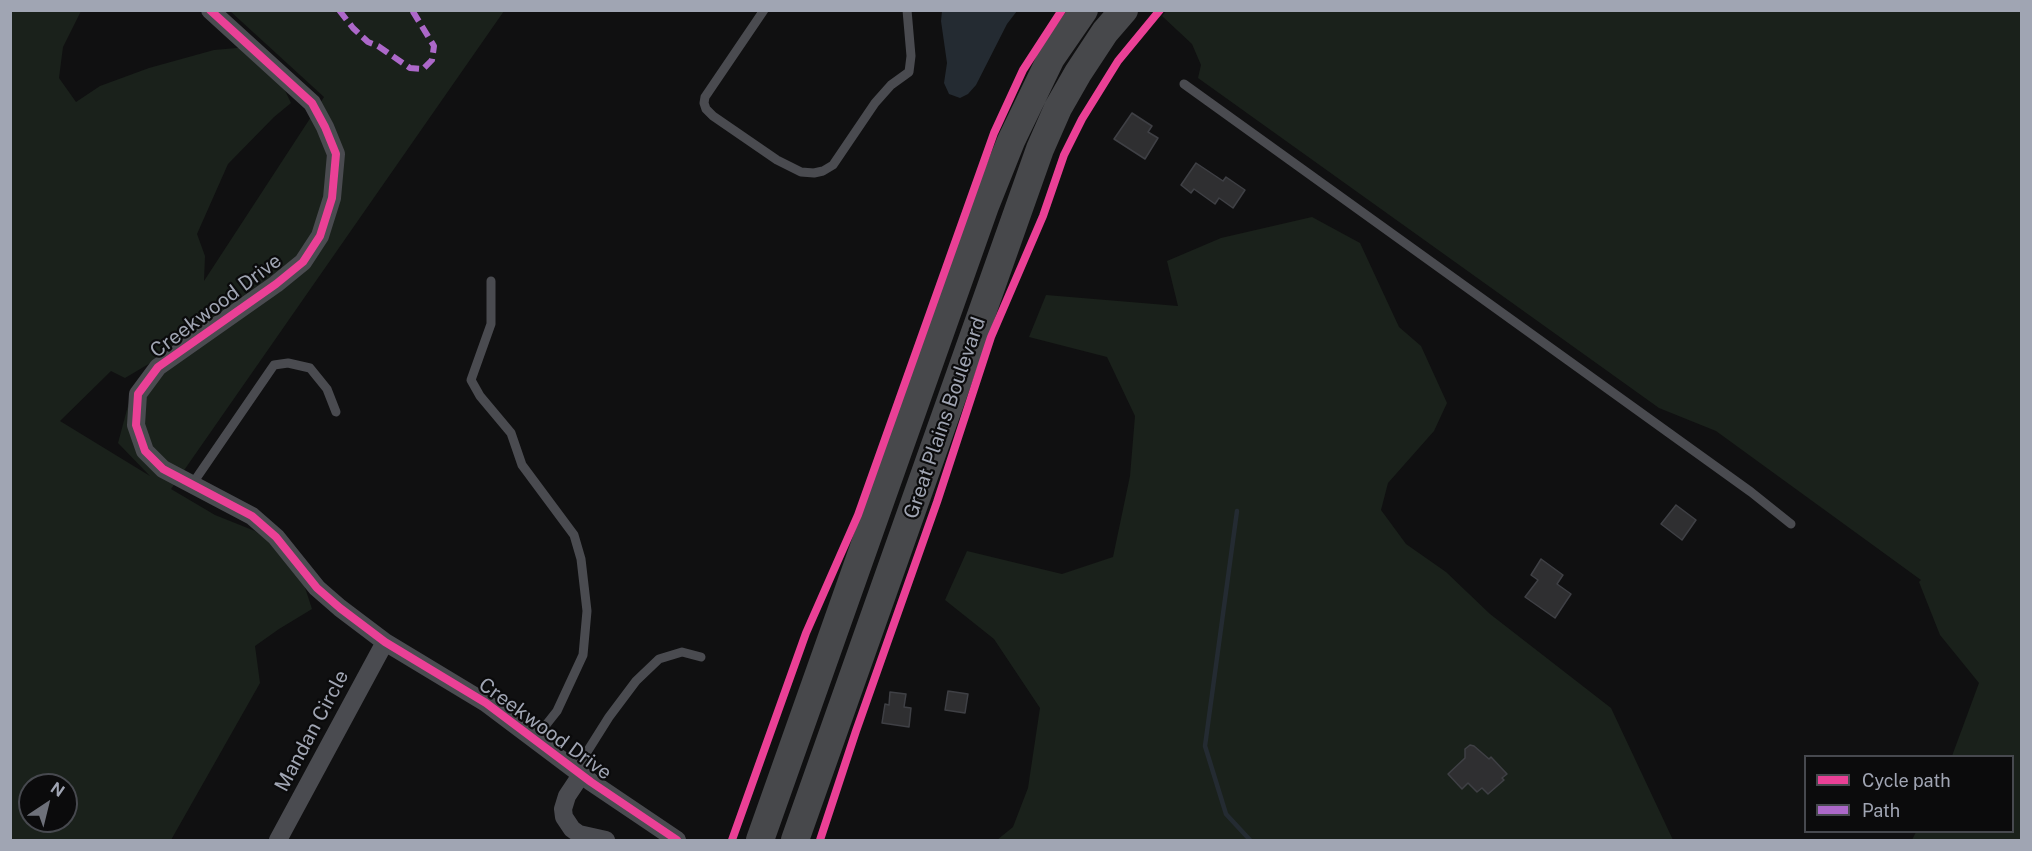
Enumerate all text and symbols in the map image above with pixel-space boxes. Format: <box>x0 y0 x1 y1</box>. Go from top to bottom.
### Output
street label: Creekwood Drive <box>146 249 286 363</box>
street label: Great Plains Boulevard <box>899 314 991 522</box>
street label: Mandan Circle <box>270 666 354 796</box>
street label: Creekwood Drive <box>474 673 616 785</box>
legend <box>1804 755 2014 833</box>
text: Cycle path <box>1862 770 1951 791</box>
north arrow <box>18 773 78 833</box>
text: N <box>47 778 68 801</box>
text: Path <box>1862 800 1900 821</box>

